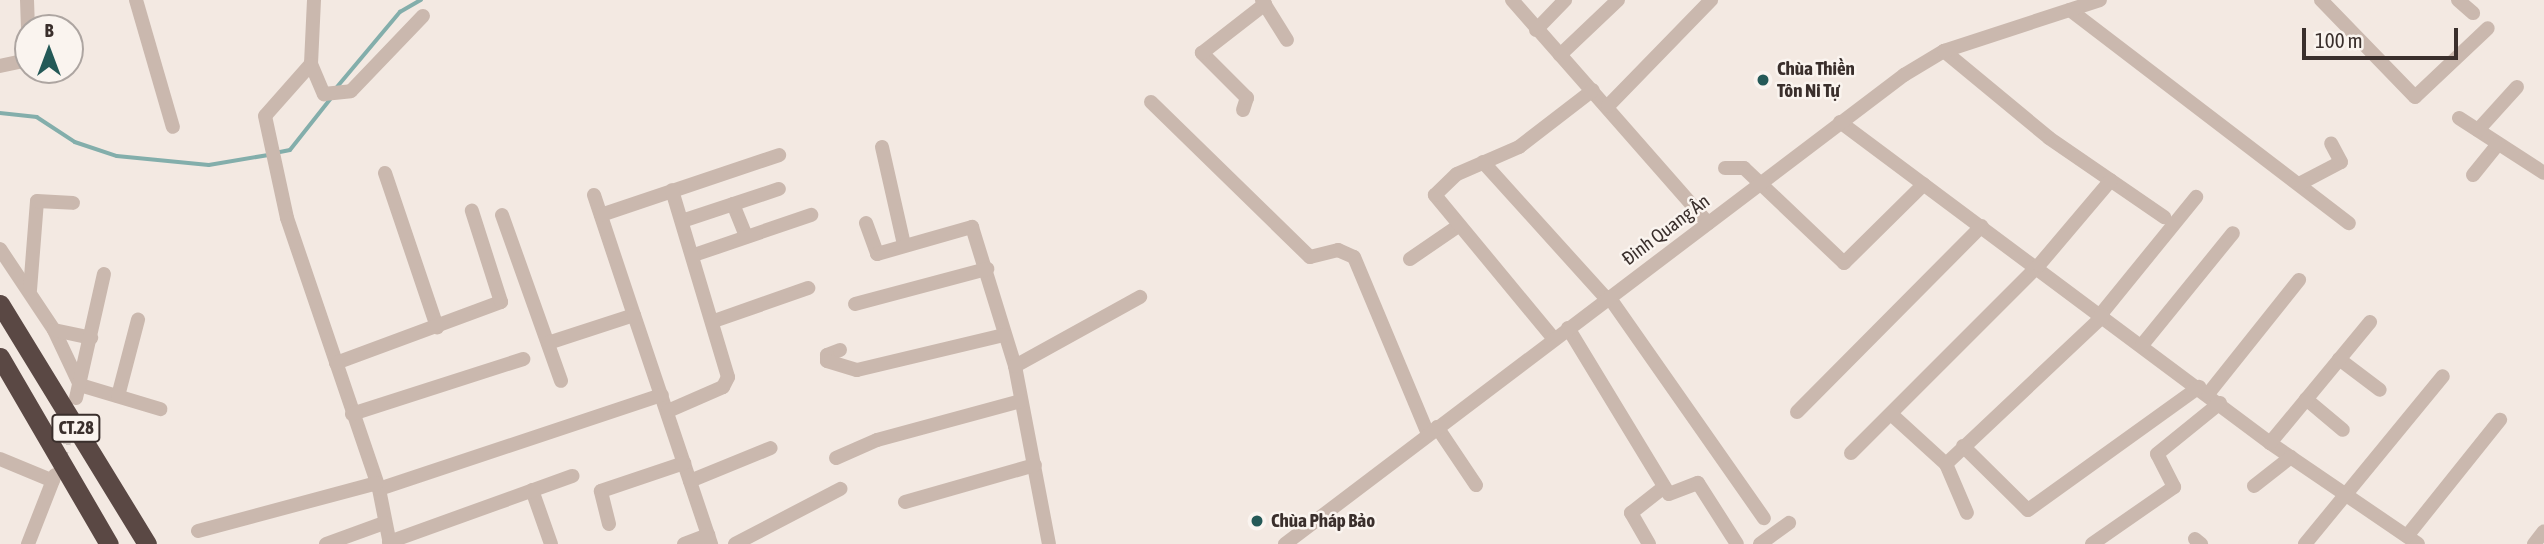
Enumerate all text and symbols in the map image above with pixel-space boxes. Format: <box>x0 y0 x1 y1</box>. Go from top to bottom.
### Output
north arrow <box>14 14 84 84</box>
scale bar <box>2306 14 2462 58</box>
text: B <box>44 19 54 41</box>
text: 100 m <box>2315 28 2363 52</box>
place label: Chùa Thiền Tôn Ni Tự <box>1777 58 1855 102</box>
marker: Chùa Thiền Tôn Ni Tự <box>1755 72 1771 88</box>
street label: Đinh Quang Ân <box>1618 190 1714 270</box>
road number: CT.28 <box>50 414 102 442</box>
place label: Chùa Pháp Bảo <box>1271 510 1375 532</box>
marker: Chùa Pháp Bảo <box>1249 513 1265 529</box>

